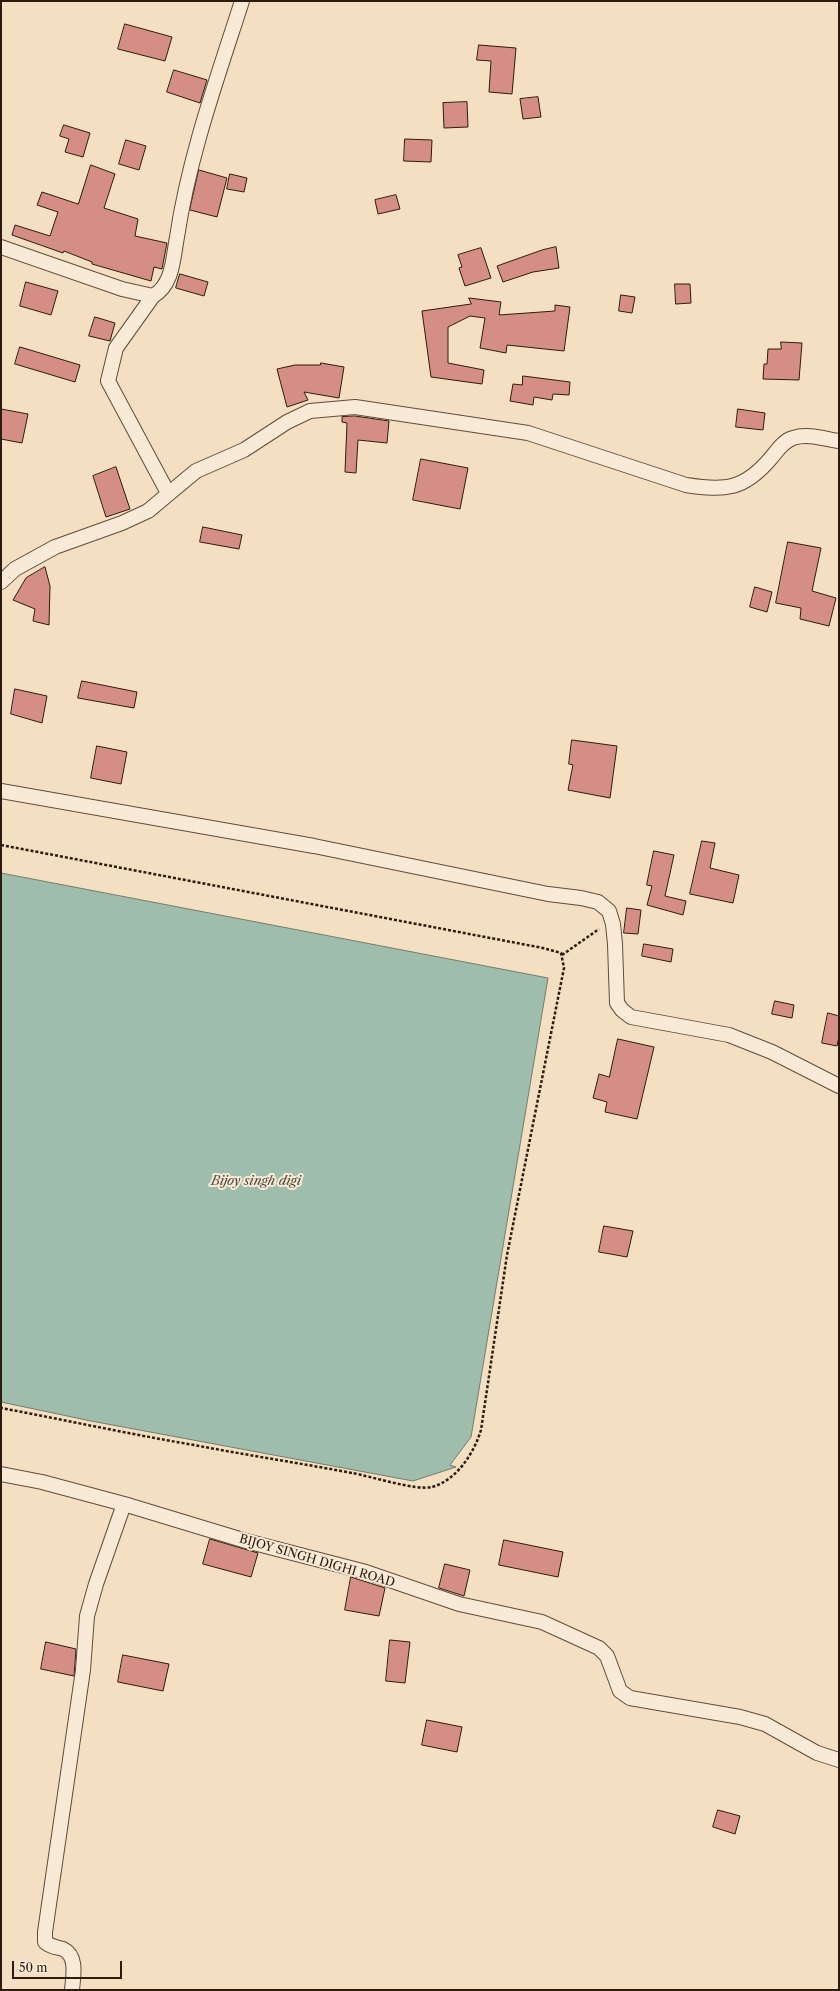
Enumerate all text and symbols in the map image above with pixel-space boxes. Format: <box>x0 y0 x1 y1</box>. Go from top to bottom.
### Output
water label: Bijoy singh digi <box>211 1173 301 1189</box>
street label: BIJOY SINGH DIGHI ROAD <box>237 1532 397 1590</box>
scale bar <box>14 1953 124 1979</box>
text: 50 m <box>19 1960 48 1975</box>

